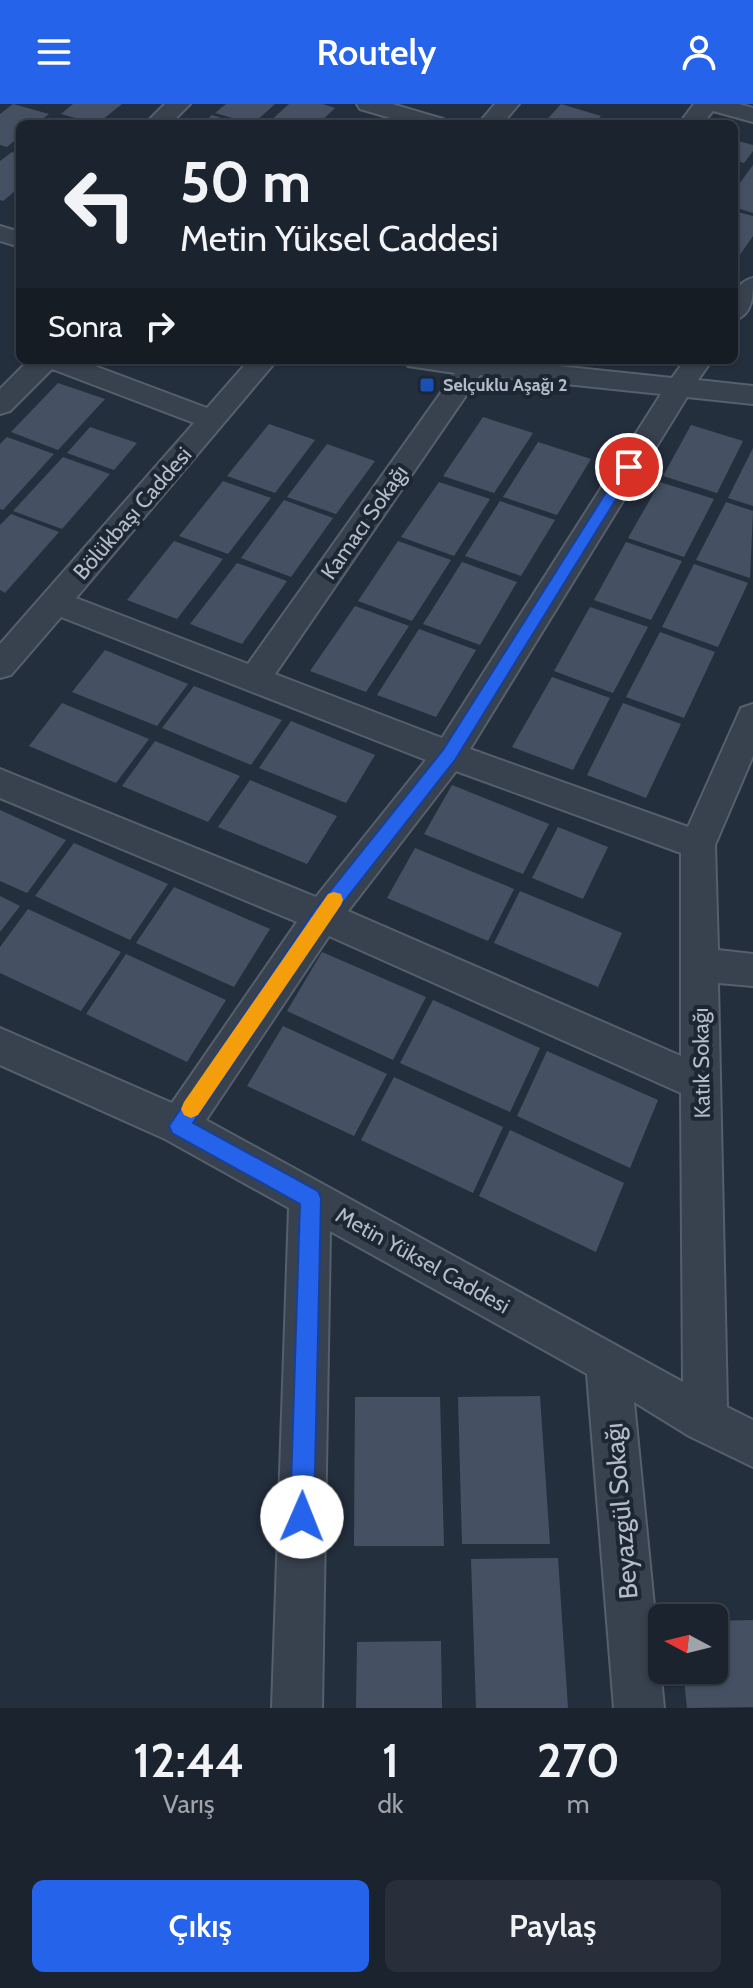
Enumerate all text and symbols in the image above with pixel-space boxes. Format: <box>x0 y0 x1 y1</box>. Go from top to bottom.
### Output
icon: menu <box>32 30 76 74</box>
text: Routely <box>317 30 436 74</box>
icon: person <box>677 30 721 74</box>
text: 50 m <box>180 148 311 216</box>
icon: left <box>48 152 152 256</box>
text: Metin Yüksel Caddesi <box>180 216 499 260</box>
icon: right <box>138 304 182 348</box>
text: Sonra <box>48 308 122 345</box>
place label: Selçuklu Aşağı 2 <box>443 374 568 396</box>
marker: Selçuklu Aşağı 2 <box>418 376 436 394</box>
pin <box>595 433 663 501</box>
street label: Bölükbaşı Caddesi <box>67 442 197 585</box>
icon: arrive <box>607 445 651 489</box>
street label: Kamacı Sokağı <box>315 460 414 585</box>
street label: Katık Sokağı <box>687 1007 716 1118</box>
street label: Metin Yüksel Caddesi <box>331 1201 514 1319</box>
street label: Beyazgül Sokağı <box>597 1422 645 1600</box>
position arrow <box>260 1475 344 1559</box>
north arrow <box>648 1604 728 1684</box>
map controls <box>648 1604 728 1684</box>
text: 12:44 <box>133 1731 244 1789</box>
text: 1 <box>382 1731 399 1789</box>
text: 270 <box>537 1731 620 1789</box>
text: Varış <box>163 1788 215 1820</box>
text: dk <box>377 1788 403 1820</box>
text: m <box>567 1788 590 1820</box>
button: Çıkış <box>32 1880 369 1972</box>
button: Paylaş <box>385 1880 721 1972</box>

